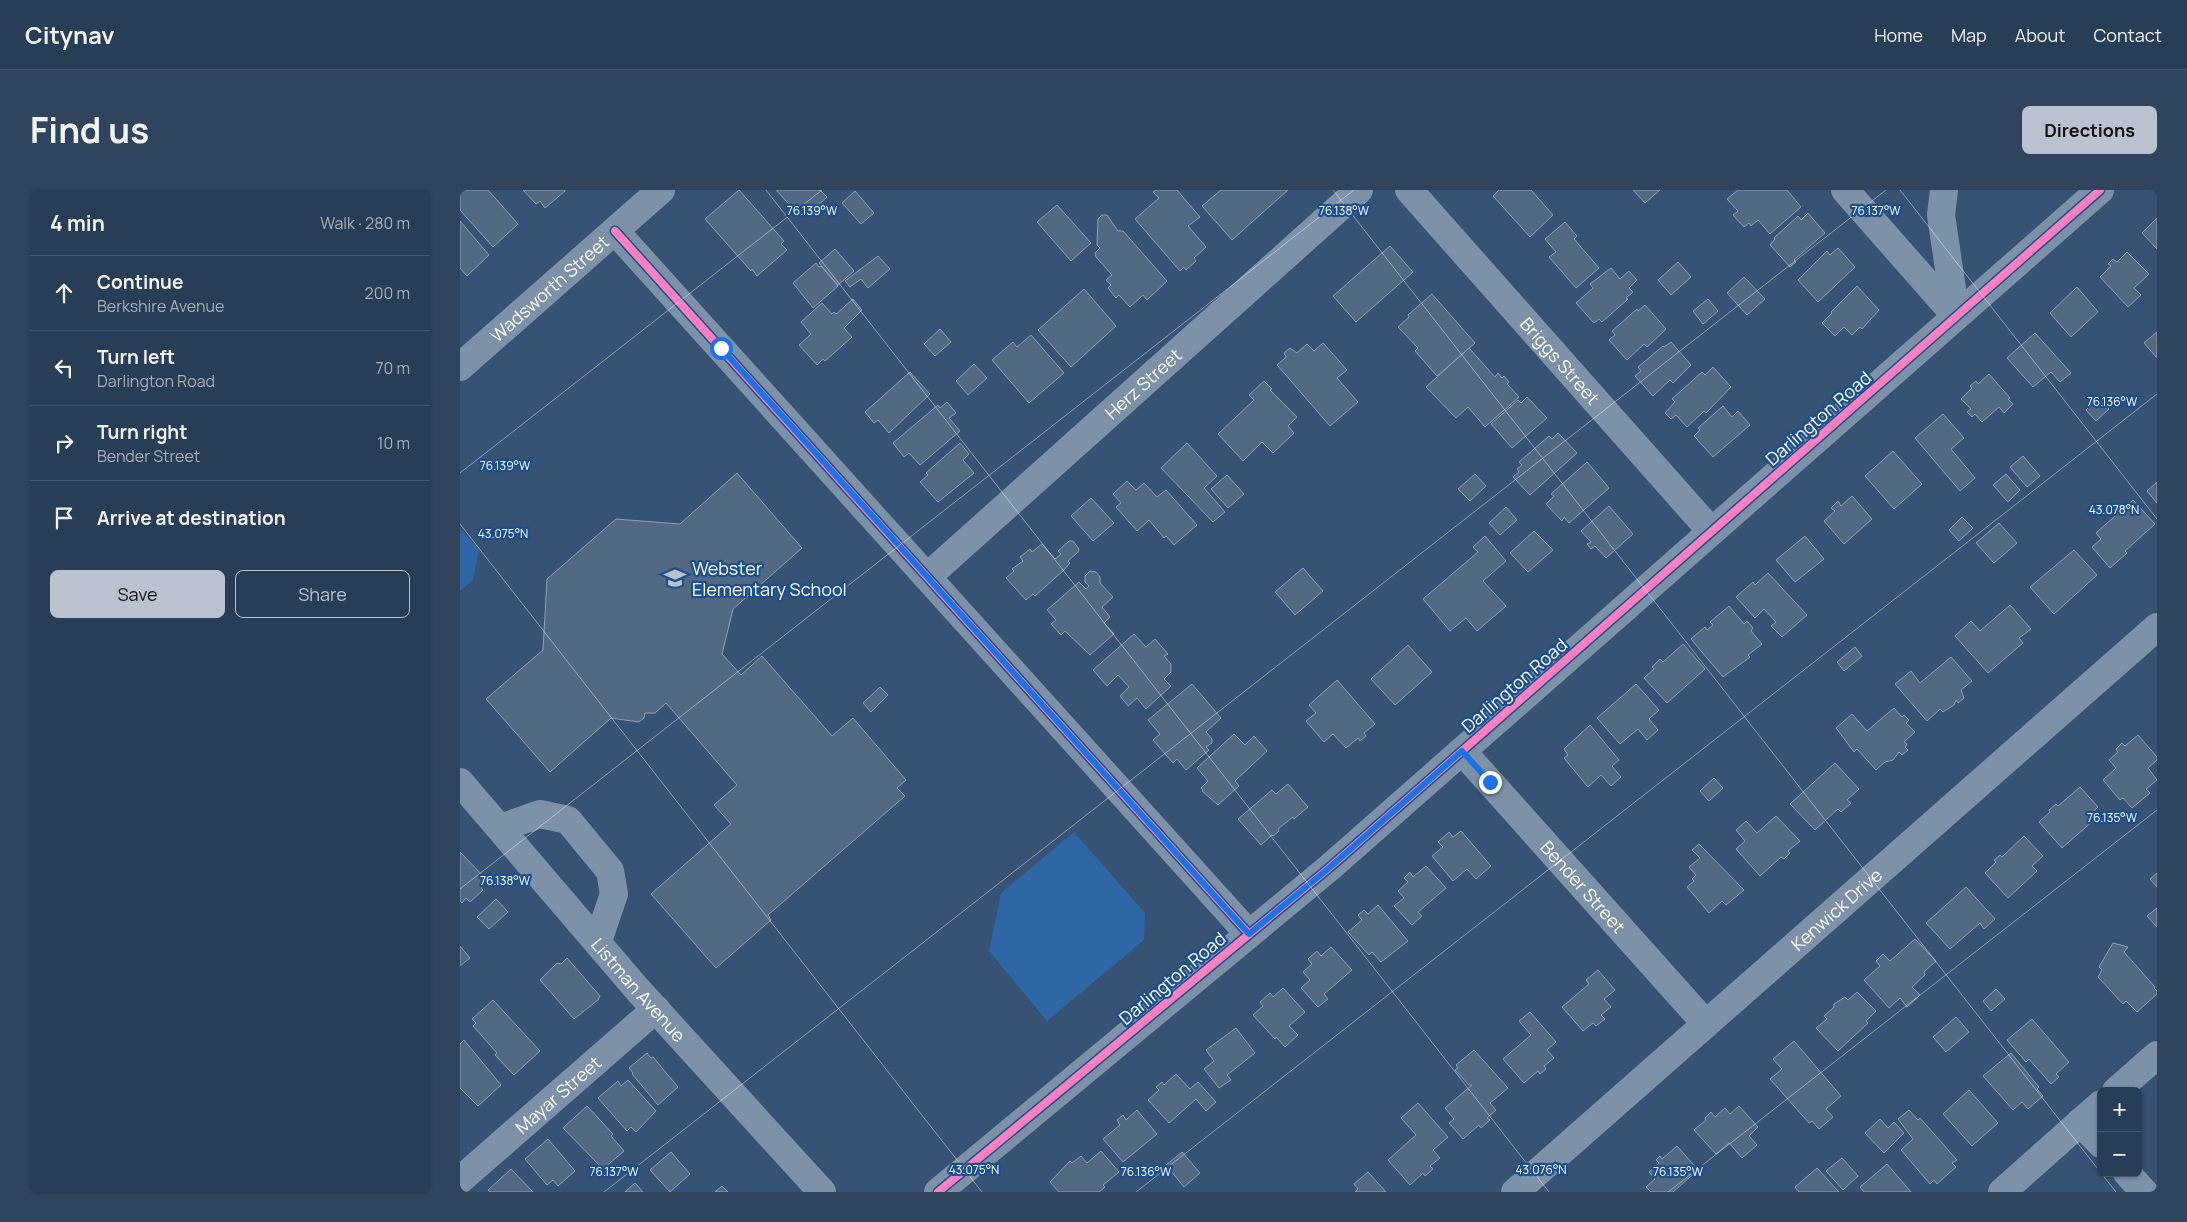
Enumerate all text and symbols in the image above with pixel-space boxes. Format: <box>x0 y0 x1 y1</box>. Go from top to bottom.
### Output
text: Citynav <box>25 18 115 51</box>
text: Home <box>1874 23 1923 47</box>
text: Map <box>1951 23 1987 47</box>
text: About <box>2015 23 2065 47</box>
text: Contact <box>2093 23 2162 47</box>
text: Find us <box>30 106 149 154</box>
button: Directions <box>2022 106 2157 154</box>
text: 76.139°W <box>787 202 838 219</box>
text: 76.138°W <box>1319 202 1370 219</box>
text: 76.137°W <box>1851 202 1901 219</box>
text: 4 min <box>50 209 105 237</box>
text: Walk · 280 m <box>320 212 410 234</box>
street label: Wadsworth Street <box>485 229 614 347</box>
text: Continue <box>97 269 183 295</box>
icon: ahead <box>50 279 78 307</box>
text: 200 m <box>365 282 410 304</box>
text: Berkshire Avenue <box>97 295 224 317</box>
street label: Briggs Street <box>1515 312 1605 409</box>
route start <box>710 337 733 360</box>
street label: Herz Street <box>1099 343 1187 424</box>
text: Turn left <box>97 344 175 370</box>
icon: left <box>50 354 78 382</box>
text: 70 m <box>375 357 410 379</box>
street label: Darlington Road <box>1760 365 1876 471</box>
text: Darlington Road <box>97 370 215 392</box>
text: 76.136°W <box>2087 393 2138 410</box>
text: Turn right <box>97 419 187 445</box>
icon: right <box>50 429 78 457</box>
text: 10 m <box>377 432 410 454</box>
text: Bender Street <box>97 445 200 467</box>
text: 76.139°W <box>480 457 531 474</box>
text: 43.078°N <box>2089 501 2139 518</box>
icon: arrive <box>50 504 78 532</box>
text: Arrive at destination <box>97 505 286 531</box>
text: 43.075°N <box>478 525 528 542</box>
place label: Webster Elementary School <box>692 556 847 601</box>
school or university icon: Webster Elementary School <box>662 565 688 591</box>
button: Save <box>50 570 225 618</box>
button: Share <box>235 570 410 618</box>
street label: Darlington Road <box>1456 632 1572 738</box>
route end <box>1479 771 1502 794</box>
text: 76.135°W <box>2087 809 2138 826</box>
street label: Bender Street <box>1536 835 1631 938</box>
street label: Kenwick Drive <box>1786 863 1887 956</box>
text: 76.138°W <box>480 872 531 889</box>
street label: Darlington Road <box>1113 926 1231 1030</box>
street label: Listman Avenue <box>586 933 691 1047</box>
street label: Mayar Street <box>510 1050 606 1139</box>
map controls <box>2097 1087 2142 1177</box>
button: + <box>2097 1087 2142 1132</box>
button: − <box>2097 1132 2142 1177</box>
text: 43.075°N <box>949 1161 999 1178</box>
text: 43.076°N <box>1515 1161 1567 1178</box>
text: 76.137°W <box>589 1163 639 1180</box>
text: 76.136°W <box>1121 1163 1172 1180</box>
text: 76.135°W <box>1653 1163 1704 1180</box>

